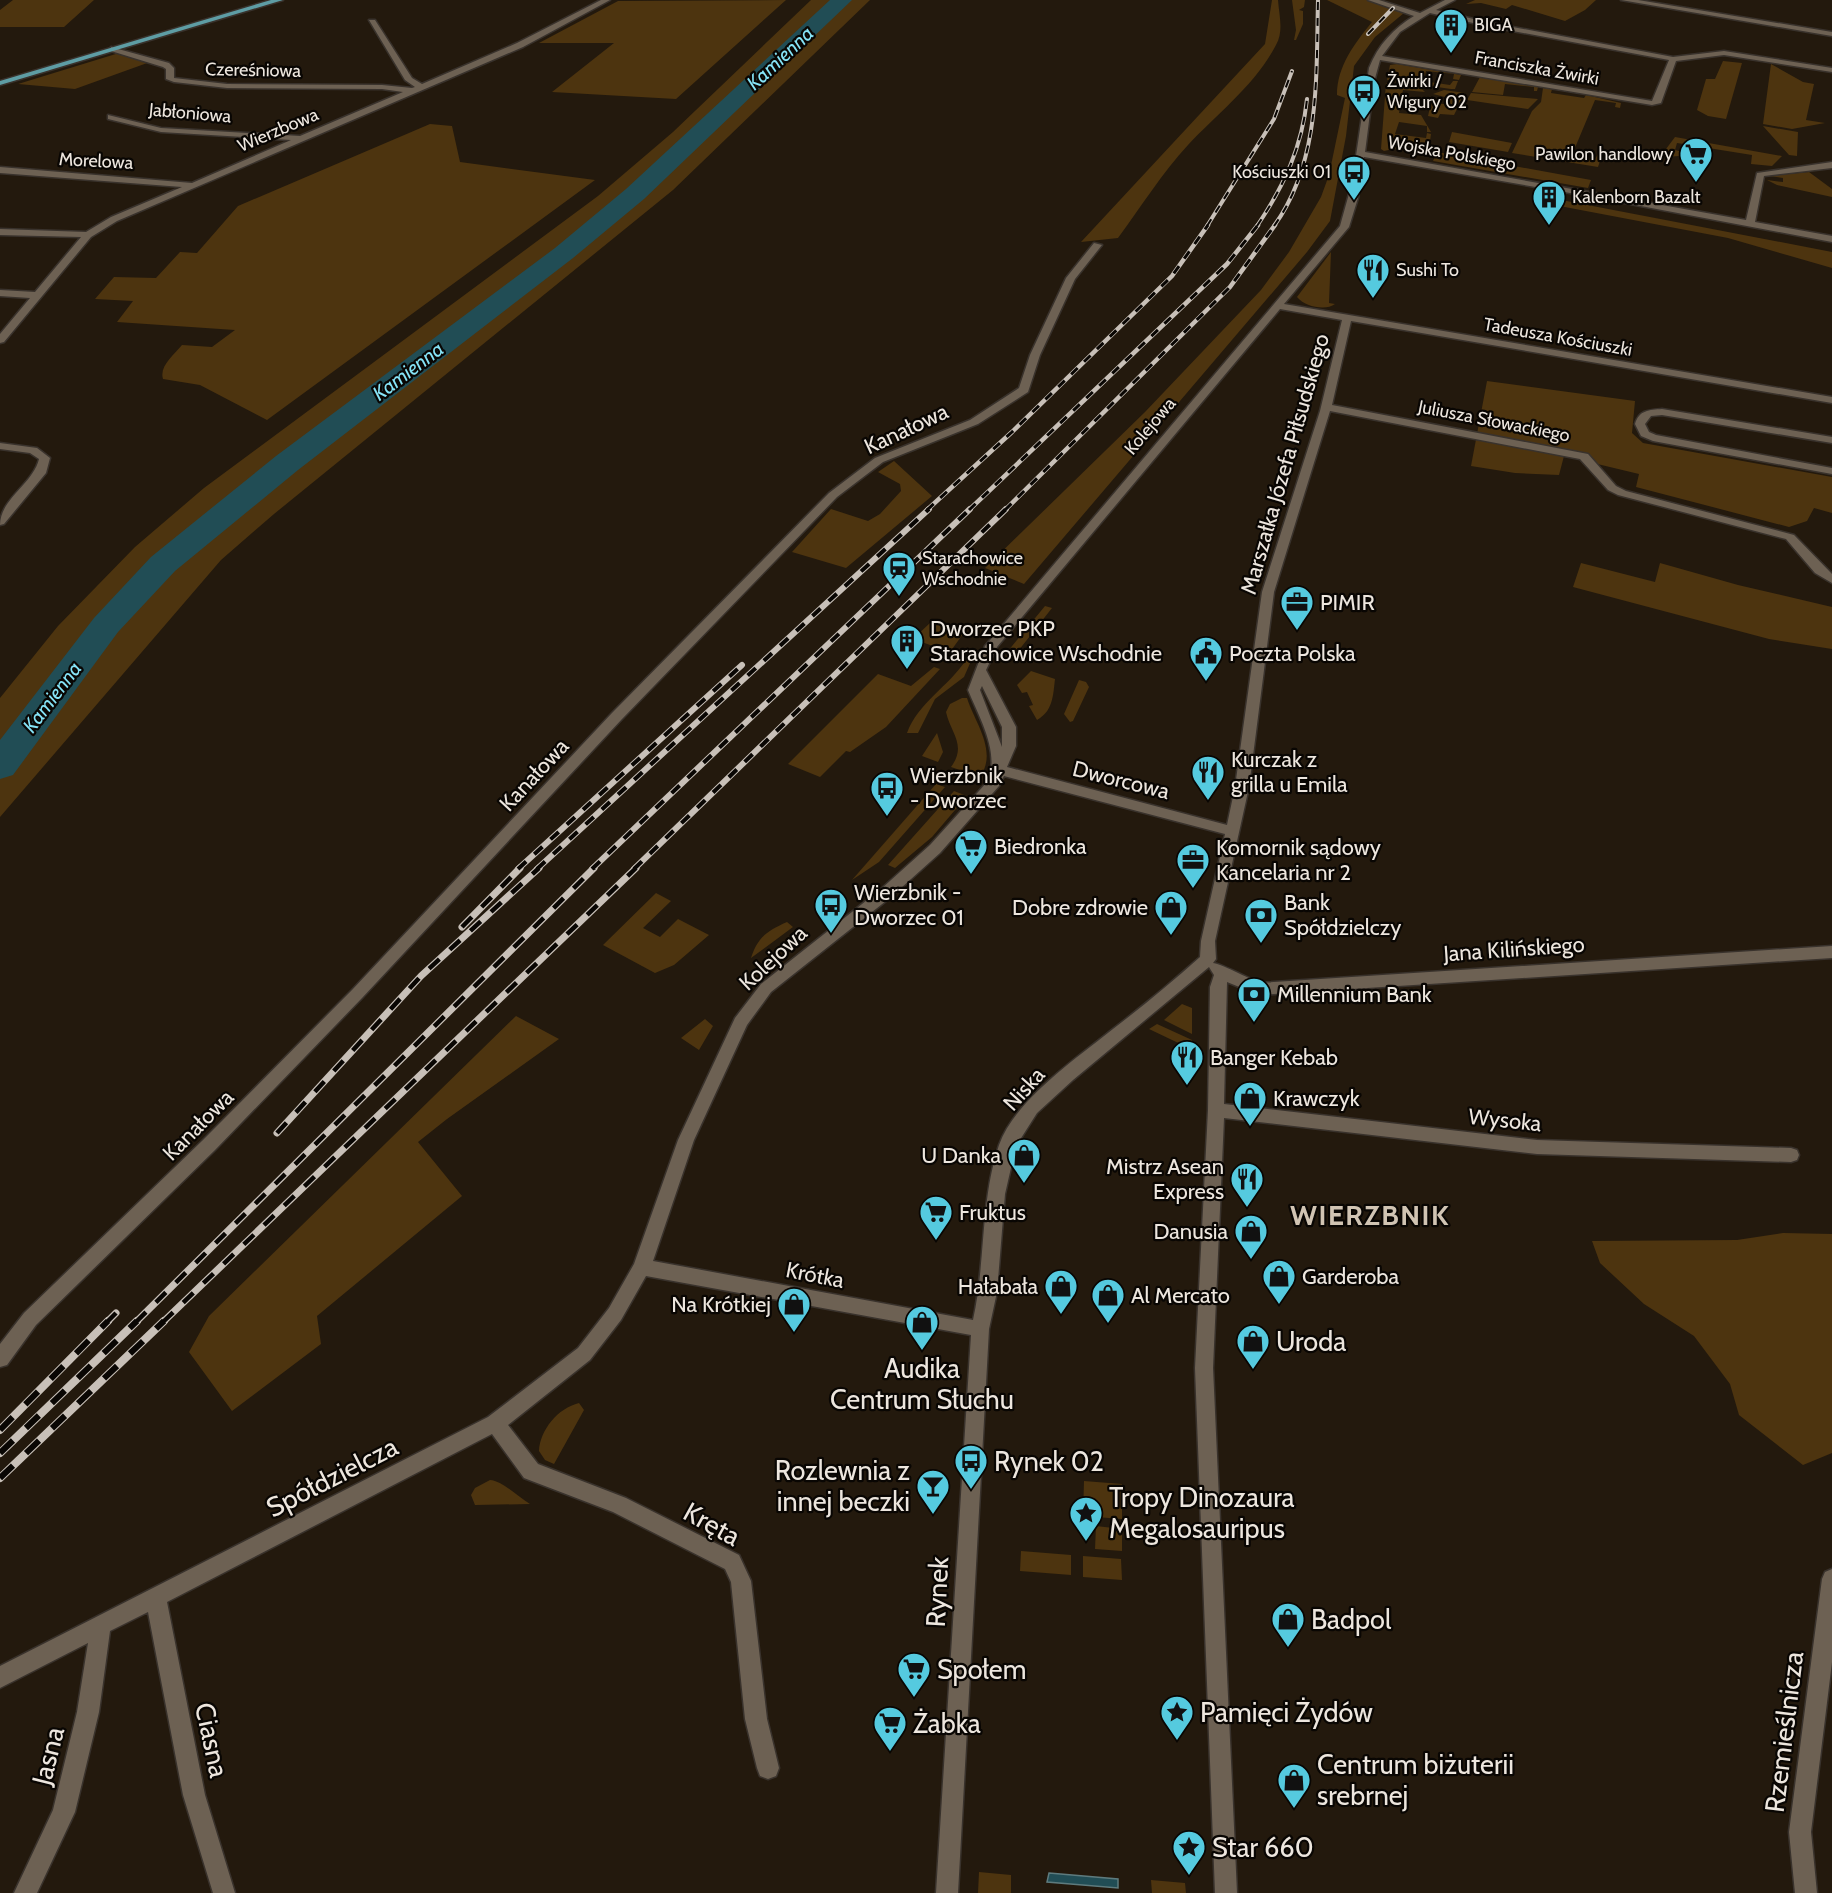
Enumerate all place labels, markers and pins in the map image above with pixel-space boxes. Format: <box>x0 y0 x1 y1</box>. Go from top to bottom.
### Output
building icon: BIGA <box>1433 7 1469 54</box>
place label: BIGA <box>1474 14 1513 36</box>
place label: Żwirki / Wigury 02 <box>1387 70 1467 113</box>
bus stop icon: Żwirki / Wigury 02 <box>1346 73 1382 120</box>
supermarket icon: Pawilon handlowy <box>1678 136 1714 183</box>
place label: Pawilon handlowy <box>1535 143 1673 165</box>
bus stop icon: Kościuszki 01 <box>1336 154 1372 201</box>
place label: Kościuszki 01 <box>1232 161 1331 183</box>
building icon: Kalenborn Bazalt <box>1531 179 1567 226</box>
place label: Kalenborn Bazalt <box>1572 186 1701 208</box>
restaurant icon: Sushi To <box>1355 252 1391 299</box>
place label: Sushi To <box>1396 259 1459 281</box>
place label: Starachowice Wschodnie <box>922 547 1023 590</box>
station icon: Starachowice Wschodnie <box>881 550 917 597</box>
office icon: PIMIR <box>1279 584 1315 631</box>
place label: PIMIR <box>1320 589 1375 616</box>
place label: Dworzec PKP Starachowice Wschodnie <box>930 615 1162 667</box>
building icon: Dworzec PKP Starachowice Wschodnie <box>889 623 925 670</box>
public building icon: Poczta Polska <box>1188 635 1224 682</box>
place label: Poczta Polska <box>1229 640 1356 667</box>
place label: Kurczak z grilla u Emila <box>1231 746 1348 798</box>
restaurant icon: Kurczak z grilla u Emila <box>1190 754 1226 801</box>
place label: Wierzbnik - Dworzec <box>910 762 1007 814</box>
bus stop icon: Wierzbnik - Dworzec <box>869 770 905 817</box>
supermarket icon: Biedronka <box>953 828 989 875</box>
place label: Biedronka <box>994 833 1087 860</box>
place label: Komornik sądowy Kancelaria nr 2 <box>1216 834 1381 886</box>
office icon: Komornik sądowy Kancelaria nr 2 <box>1175 842 1211 889</box>
place label: Wierzbnik - Dworzec 01 <box>854 879 964 931</box>
bus stop icon: Wierzbnik - Dworzec 01 <box>813 887 849 934</box>
shop icon: Dobre zdrowie <box>1153 889 1189 936</box>
place label: Bank Spółdzielczy <box>1284 889 1401 941</box>
place label: Dobre zdrowie <box>1012 894 1148 921</box>
bank icon: Bank Spółdzielczy <box>1243 897 1279 944</box>
bank icon: Millennium Bank <box>1236 976 1272 1023</box>
place label: Millennium Bank <box>1277 981 1432 1008</box>
restaurant icon: Banger Kebab <box>1169 1039 1205 1086</box>
place label: Banger Kebab <box>1210 1044 1338 1071</box>
shop icon: Krawczyk <box>1232 1080 1268 1127</box>
place label: Krawczyk <box>1273 1085 1360 1112</box>
shop icon: U Danka <box>1006 1137 1042 1184</box>
place label: U Danka <box>921 1142 1001 1169</box>
place label: Mistrz Asean Express <box>1106 1153 1224 1205</box>
restaurant icon: Mistrz Asean Express <box>1229 1161 1265 1208</box>
supermarket icon: Fruktus <box>918 1194 954 1241</box>
place label: Fruktus <box>959 1199 1026 1226</box>
shop icon: Danusia <box>1233 1213 1269 1260</box>
place label: Danusia <box>1153 1218 1228 1245</box>
shop icon: Garderoba <box>1261 1258 1297 1305</box>
place label: Garderoba <box>1302 1263 1399 1290</box>
shop icon: Hałabała <box>1043 1268 1079 1315</box>
place label: Hałabała <box>958 1273 1038 1300</box>
shop icon: Al Mercato <box>1090 1277 1126 1324</box>
place label: Al Mercato <box>1131 1282 1230 1309</box>
shop icon: Na Krótkiej <box>776 1286 812 1333</box>
place label: Na Krótkiej <box>671 1291 771 1318</box>
shop icon: Audika Centrum Słuchu <box>904 1304 940 1351</box>
shop icon: Uroda <box>1235 1323 1271 1370</box>
place label: Uroda <box>1276 1325 1346 1358</box>
place label: Audika Centrum Słuchu <box>830 1352 1014 1416</box>
bus stop icon: Rynek 02 <box>953 1443 989 1490</box>
place label: Rynek 02 <box>994 1445 1104 1478</box>
place label: Rozlewnia z innej beczki <box>775 1454 910 1518</box>
bar icon: Rozlewnia z innej beczki <box>915 1468 951 1515</box>
place label: Tropy Dinozaura Megalosauripus <box>1109 1481 1295 1545</box>
place icon: Tropy Dinozaura Megalosauripus <box>1068 1495 1104 1542</box>
shop icon: Badpol <box>1270 1601 1306 1648</box>
place label: Badpol <box>1311 1603 1392 1636</box>
supermarket icon: Społem <box>896 1651 932 1698</box>
place label: Społem <box>937 1653 1026 1686</box>
place icon: Pamięci Żydów <box>1159 1694 1195 1741</box>
place label: Pamięci Żydów <box>1200 1696 1373 1729</box>
supermarket icon: Żabka <box>872 1705 908 1752</box>
place label: Żabka <box>913 1707 981 1740</box>
place label: Centrum biżuterii srebrnej <box>1317 1748 1514 1812</box>
shop icon: Centrum biżuterii srebrnej <box>1276 1762 1312 1809</box>
place icon: Star 660 <box>1171 1829 1207 1876</box>
place label: Star 660 <box>1212 1831 1314 1864</box>

